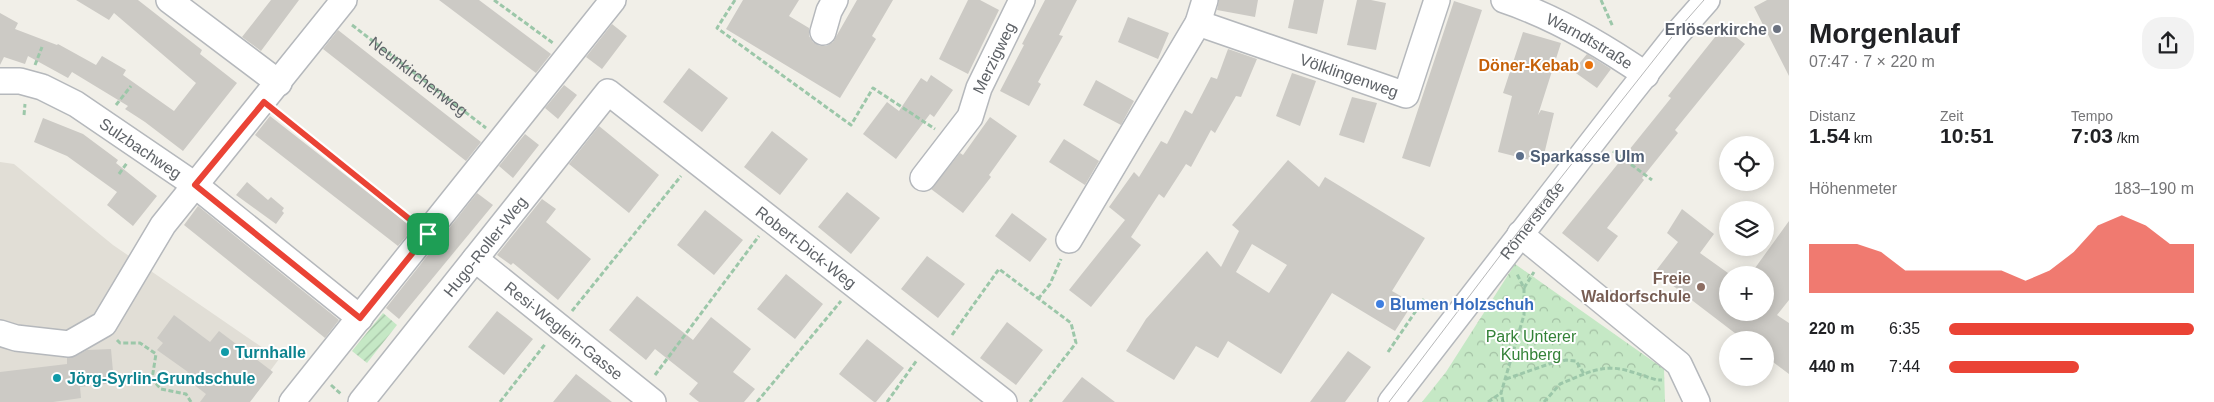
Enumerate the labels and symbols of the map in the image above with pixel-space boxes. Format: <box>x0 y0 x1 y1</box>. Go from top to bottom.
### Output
street label: Warndtstraße <box>1544 10 1636 72</box>
street label: Merzigweg <box>969 19 1018 96</box>
place label: Erlöserkirche <box>1665 21 1767 38</box>
marker: Erlöserkirche <box>1771 23 1783 35</box>
street label: Neunkirchenweg <box>366 33 471 119</box>
street label: Völklingenweg <box>1298 50 1401 100</box>
place label: Döner-Kebab <box>1479 57 1579 74</box>
marker: Döner-Kebab <box>1583 59 1595 71</box>
street label: Sulzbachweg <box>96 114 185 182</box>
place label: Sparkasse Ulm <box>1530 148 1645 165</box>
marker: Sparkasse Ulm <box>1514 150 1526 162</box>
street label: Römerstraße <box>1497 178 1567 262</box>
street label: Hugo-Roller-Weg <box>440 193 530 300</box>
street label: Robert-Dick-Weg <box>753 203 860 292</box>
pin <box>407 213 449 255</box>
place label: Freie Waldorfschule <box>1581 270 1691 305</box>
street label: Resi-Weglein-Gasse <box>501 278 626 383</box>
marker: Freie Waldorfschule <box>1695 281 1707 293</box>
place label: Blumen Holzschuh <box>1390 296 1534 313</box>
marker: Blumen Holzschuh <box>1374 298 1386 310</box>
park label: Park Unterer Kuhberg <box>1486 328 1577 363</box>
place label: Turnhalle <box>235 344 306 361</box>
marker: Turnhalle <box>219 346 231 358</box>
place label: Jörg-Syrlin-Grundschule <box>67 370 256 387</box>
marker: Jörg-Syrlin-Grundschule <box>51 372 63 384</box>

